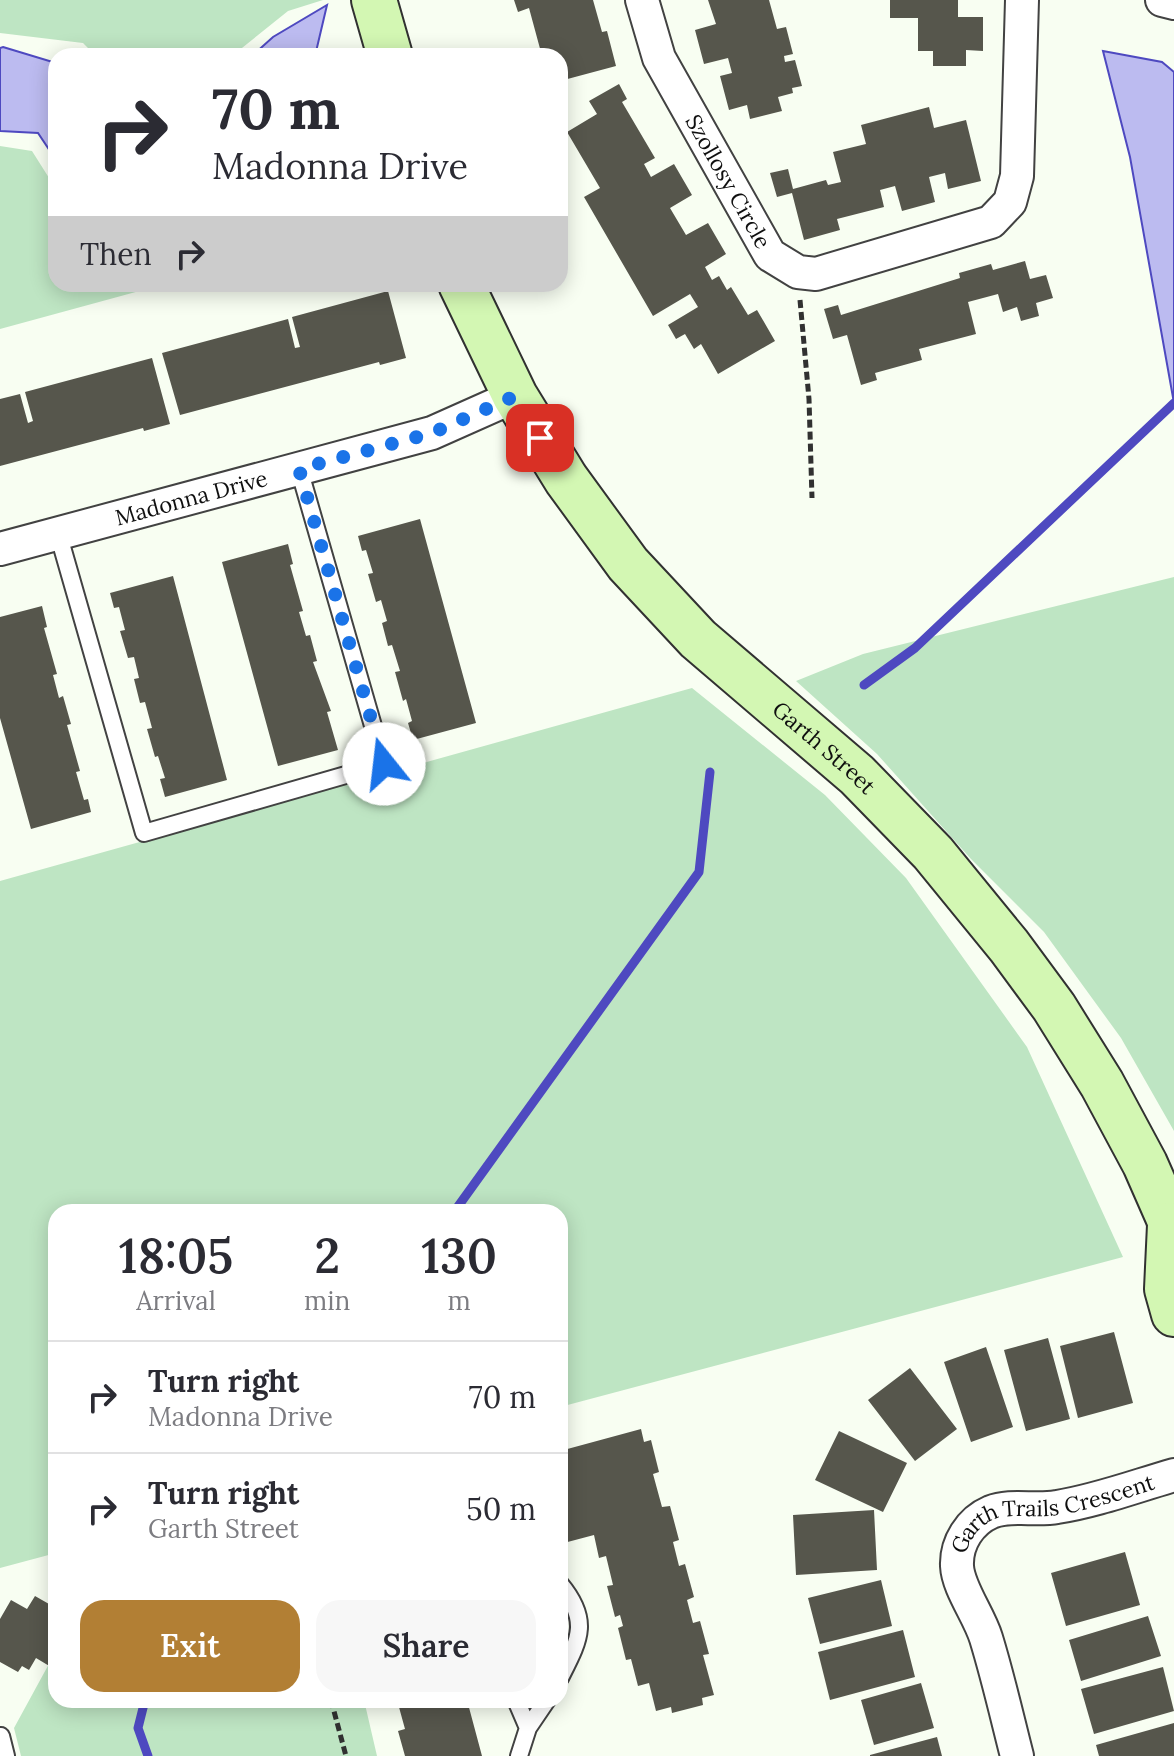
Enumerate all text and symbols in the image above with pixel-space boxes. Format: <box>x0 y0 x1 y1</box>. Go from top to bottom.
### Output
text: 70 m <box>212 73 340 144</box>
icon: right <box>80 80 184 184</box>
street label: Szollosy Circle <box>680 109 777 253</box>
text: Madonna Drive <box>212 143 468 189</box>
icon: right <box>168 232 212 276</box>
text: Then <box>80 235 152 273</box>
pin <box>506 404 574 472</box>
icon: arrive <box>518 416 562 460</box>
street label: Madonna Drive <box>112 464 271 531</box>
street label: Garth Street <box>767 695 882 800</box>
position arrow <box>342 722 426 806</box>
text: 18:05 <box>119 1225 233 1286</box>
text: 2 <box>314 1225 340 1286</box>
text: 130 <box>421 1225 497 1286</box>
text: Arrival <box>136 1284 216 1317</box>
text: min <box>304 1284 350 1317</box>
text: m <box>448 1284 471 1317</box>
text: Turn right <box>148 1362 299 1400</box>
icon: right <box>80 1375 124 1419</box>
text: 70 m <box>469 1378 536 1416</box>
text: Madonna Drive <box>148 1400 333 1433</box>
street label: Garth Trails Crescent <box>945 1468 1158 1557</box>
text: Turn right <box>148 1474 299 1512</box>
icon: right <box>80 1487 124 1531</box>
text: 50 m <box>466 1490 536 1528</box>
text: Garth Street <box>148 1512 299 1545</box>
button: Exit <box>80 1600 300 1692</box>
button: Share <box>316 1600 536 1692</box>

